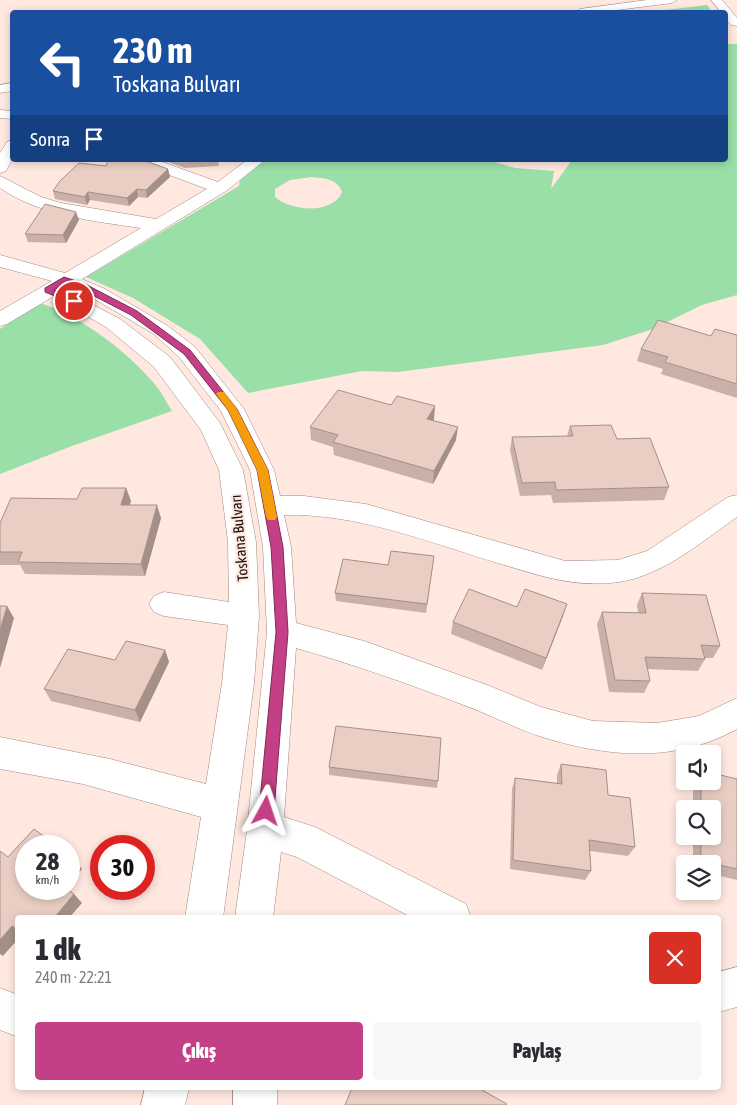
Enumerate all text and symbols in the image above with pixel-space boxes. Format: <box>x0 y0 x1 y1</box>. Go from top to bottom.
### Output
icon: left <box>30 30 95 95</box>
text: 230 m <box>113 30 192 70</box>
text: Toskana Bulvarı <box>113 71 241 97</box>
icon: arrive <box>80 125 108 153</box>
text: Sonra <box>30 128 70 150</box>
pin <box>53 280 95 322</box>
icon: arrive <box>60 287 88 315</box>
street label: Toskana Bulvarı <box>227 494 251 582</box>
map controls <box>676 745 721 900</box>
button: sound <box>676 745 721 790</box>
position arrow <box>239 784 291 836</box>
button: search <box>676 800 721 845</box>
speed limit sign: 30 <box>90 835 155 900</box>
text: 28 <box>36 847 59 875</box>
button: layers <box>676 855 721 900</box>
text: km/h <box>36 873 59 887</box>
text: 1 dk <box>35 932 81 966</box>
button: close <box>649 932 701 984</box>
text: 240 m · 22:21 <box>35 968 112 986</box>
button: Çıkış <box>35 1022 363 1080</box>
button: Paylaş <box>373 1022 701 1080</box>

